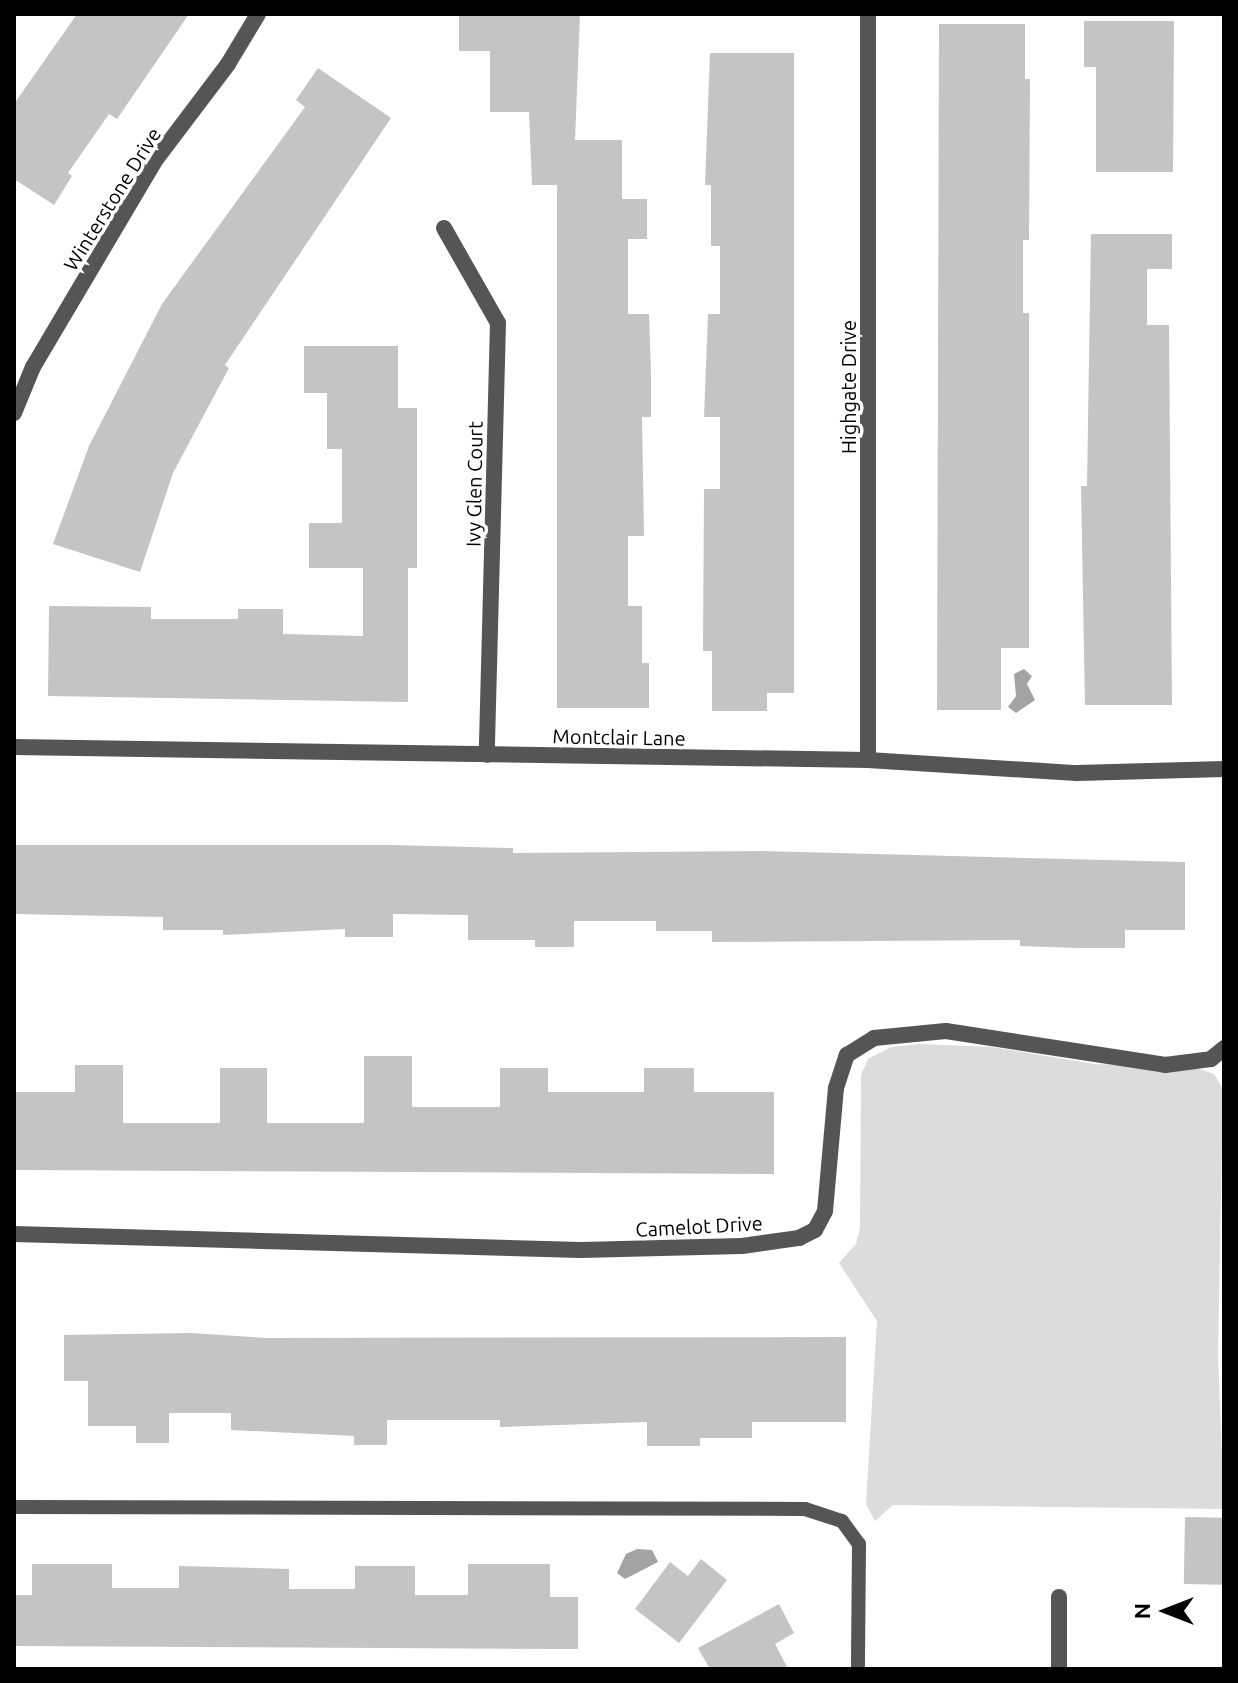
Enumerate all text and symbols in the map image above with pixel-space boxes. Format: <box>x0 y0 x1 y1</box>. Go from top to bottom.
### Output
street label: Winterstone Drive <box>58 123 166 275</box>
street label: Highgate Drive <box>836 320 860 454</box>
street label: Ivy Glen Court <box>461 421 487 547</box>
street label: Montclair Lane <box>552 724 686 750</box>
street label: Camelot Drive <box>635 1211 763 1241</box>
north arrow <box>1126 1571 1206 1651</box>
text: N <box>1129 1603 1154 1619</box>

